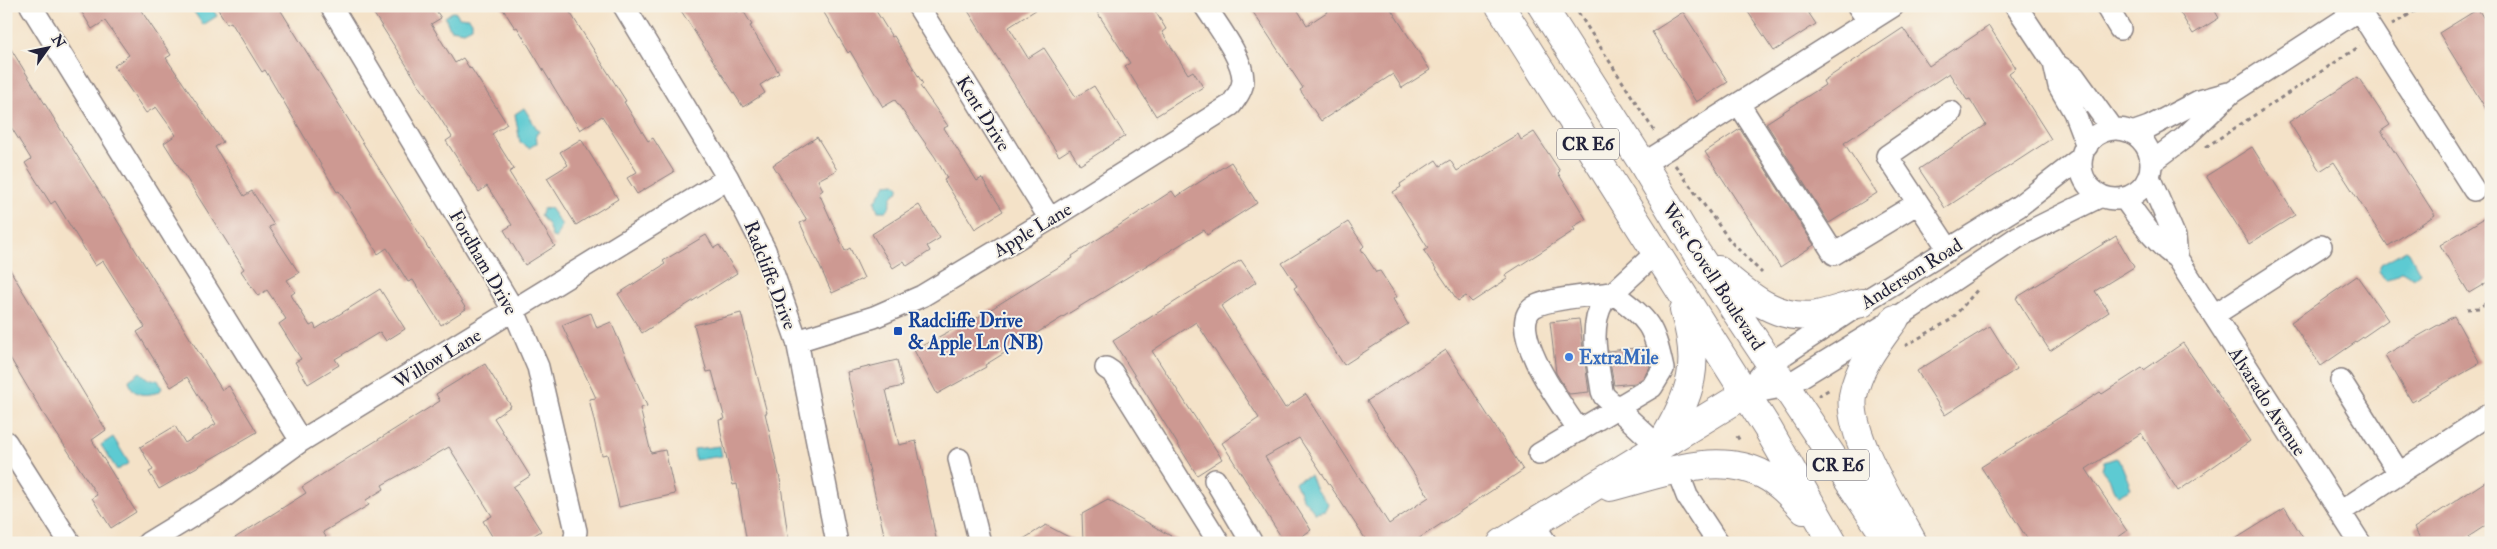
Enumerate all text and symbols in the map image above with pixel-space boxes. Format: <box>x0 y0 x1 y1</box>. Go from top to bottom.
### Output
north arrow <box>22 22 72 72</box>
text: N <box>47 30 69 51</box>
street label: Kent Drive <box>951 71 1016 156</box>
road number: CR E6 <box>1557 128 1619 160</box>
street label: Apple Lane <box>988 197 1077 264</box>
street label: West Covell Boulevard <box>1656 197 1770 355</box>
street label: Fordham Drive <box>444 206 523 319</box>
street label: Radcliffe Drive <box>738 218 802 333</box>
street label: Anderson Road <box>1855 233 1967 315</box>
place label: Radcliffe Drive & Apple Ln (NB) <box>908 309 1043 356</box>
street label: Willow Lane <box>388 323 486 395</box>
marker: Radcliffe Drive & Apple Ln (NB) <box>892 325 904 337</box>
street label: Alvarado Avenue <box>2222 342 2311 461</box>
place label: ExtraMile <box>1579 346 1659 370</box>
marker: ExtraMile <box>1563 351 1575 363</box>
road number: CR E6 <box>1807 450 1869 480</box>

